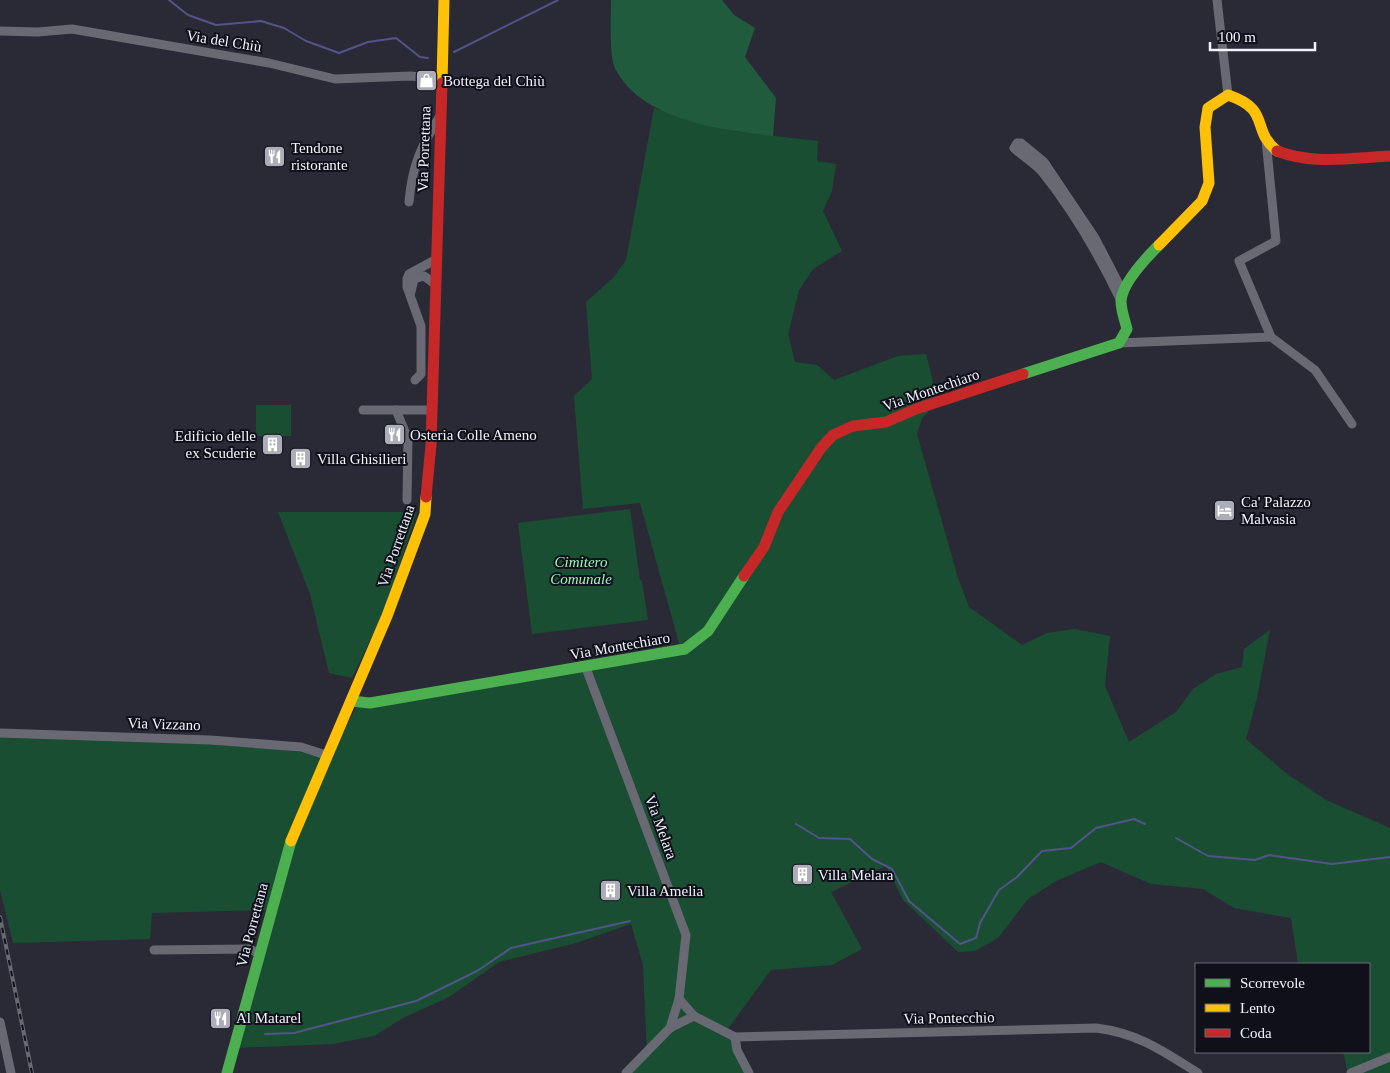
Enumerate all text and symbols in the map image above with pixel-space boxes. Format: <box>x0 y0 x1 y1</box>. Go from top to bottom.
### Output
scale bar <box>1210 20 1315 52</box>
street label: Via del Chiù <box>185 27 263 55</box>
text: 100 m <box>1218 29 1256 45</box>
shop icon: Bottega del Chiù <box>415 69 439 93</box>
place label: Bottega del Chiù <box>443 73 545 89</box>
street label: Via Porrettana <box>415 105 434 192</box>
place label: Tendone ristorante <box>291 140 348 173</box>
restaurant icon: Tendone ristorante <box>263 145 287 169</box>
street label: Via Montechiaro <box>881 366 981 414</box>
restaurant icon: Osteria Colle Ameno <box>382 423 406 447</box>
place label: Osteria Colle Ameno <box>410 427 537 443</box>
place label: Edificio delle ex Scuderie <box>175 428 256 461</box>
building icon: Edificio delle ex Scuderie <box>260 433 284 457</box>
building icon: Villa Ghisilieri <box>289 447 313 471</box>
place label: Villa Ghisilieri <box>317 451 407 467</box>
place label: Ca' Palazzo Malvasia <box>1241 494 1311 527</box>
hotel icon: Ca' Palazzo Malvasia <box>1213 499 1237 523</box>
street label: Via Porrettana <box>374 502 418 589</box>
park label: Cimitero Comunale <box>550 554 612 587</box>
street label: Via Montechiaro <box>569 629 671 663</box>
street label: Via Vizzano <box>127 715 201 733</box>
street label: Via Melara <box>642 793 680 862</box>
building icon: Villa Melara <box>790 863 814 887</box>
place label: Villa Melara <box>818 867 894 883</box>
building icon: Villa Amelia <box>599 879 623 903</box>
street label: Via Porrettana <box>233 881 271 969</box>
place label: Villa Amelia <box>627 883 704 899</box>
legend <box>1195 963 1370 1053</box>
text: Scorrevole <box>1240 975 1305 991</box>
text: Lento <box>1240 1000 1275 1016</box>
restaurant icon: Al Matarel <box>208 1006 232 1030</box>
street label: Via Pontecchio <box>903 1009 995 1027</box>
place label: Al Matarel <box>236 1010 301 1026</box>
text: Coda <box>1240 1025 1272 1041</box>

